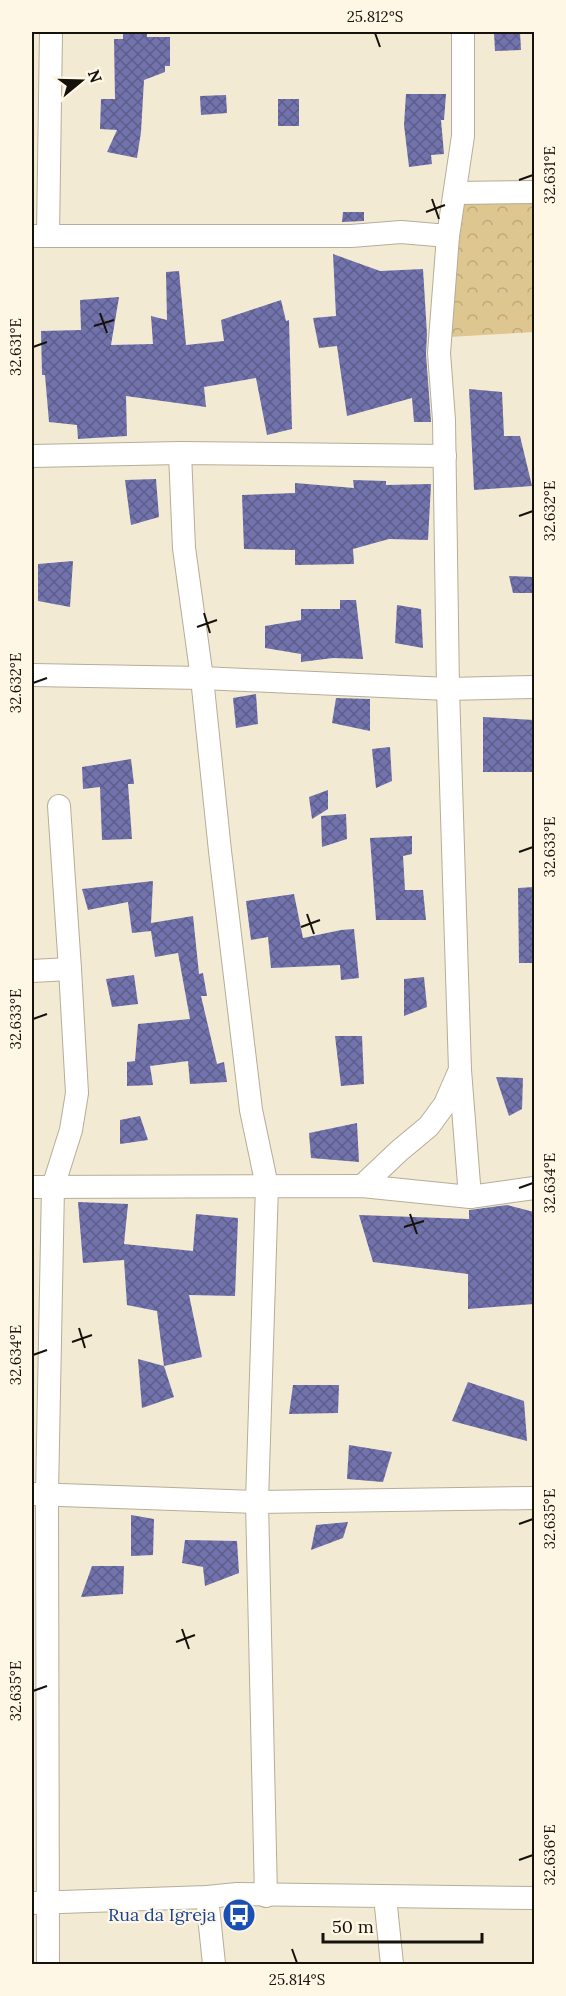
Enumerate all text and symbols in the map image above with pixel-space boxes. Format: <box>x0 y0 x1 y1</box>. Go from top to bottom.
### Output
text: 25.812°S <box>347 7 403 26</box>
north arrow <box>51 51 111 111</box>
text: N <box>84 67 107 85</box>
text: 32.631°E <box>540 146 559 204</box>
text: 32.631°E <box>6 318 25 376</box>
text: 32.632°E <box>540 481 559 541</box>
text: 32.632°E <box>6 653 25 713</box>
text: 32.633°E <box>540 817 559 877</box>
text: 32.633°E <box>6 989 25 1049</box>
text: 32.634°E <box>540 1153 559 1213</box>
text: 32.634°E <box>6 1325 25 1385</box>
text: 32.635°E <box>540 1489 559 1549</box>
text: 32.635°E <box>6 1661 25 1721</box>
text: 32.636°E <box>540 1824 559 1886</box>
bus stop icon: Rua da Igreja <box>221 1897 257 1933</box>
place label: Rua da Igreja <box>108 1903 216 1926</box>
scale bar <box>323 1906 482 1944</box>
text: 50 m <box>332 1915 374 1938</box>
text: 25.814°S <box>269 1970 325 1989</box>

